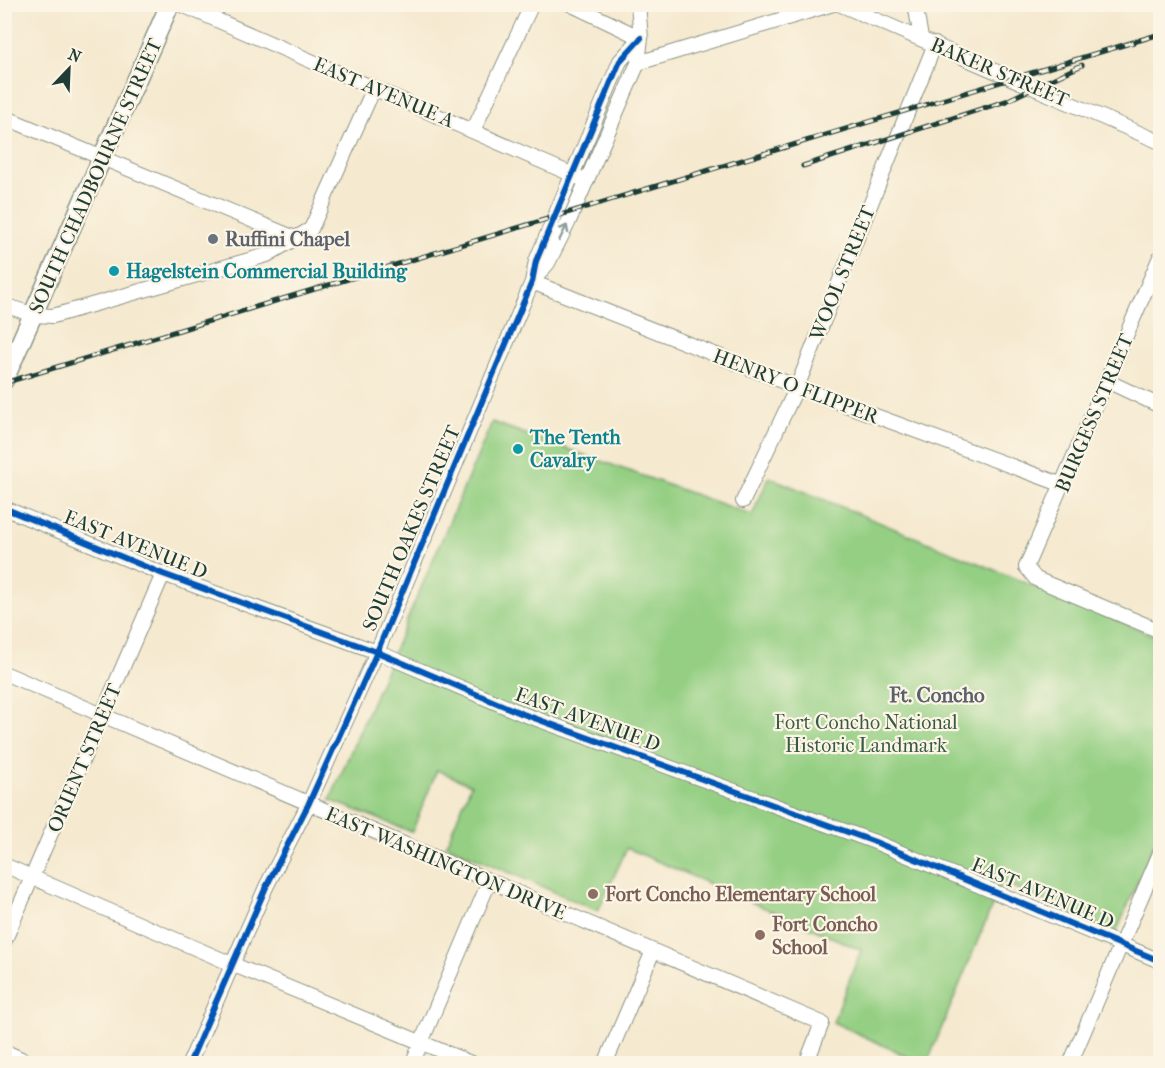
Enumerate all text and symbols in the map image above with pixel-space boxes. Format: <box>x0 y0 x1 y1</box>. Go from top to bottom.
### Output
street label: BAKER STREET <box>927 33 1073 112</box>
street label: SOUTH CHADBOURNE STREET <box>23 35 167 317</box>
north arrow <box>39 39 99 99</box>
street label: EAST AVENUE A <box>310 52 458 133</box>
street label: WOOL STREET <box>805 202 880 345</box>
one-way arrow <box>557 224 569 242</box>
place label: Ruffini Chapel <box>225 228 350 251</box>
marker: Ruffini Chapel <box>206 232 220 246</box>
place label: Hagelstein Commercial Building <box>126 260 408 283</box>
marker: Hagelstein Commercial Building <box>107 264 121 278</box>
street label: BURGESS STREET <box>1051 330 1138 496</box>
street label: HENRY O FLIPPER <box>710 344 883 429</box>
street label: SOUTH OAKES STREET <box>358 422 465 634</box>
place label: The Tenth Cavalry <box>529 426 622 472</box>
marker: The Tenth Cavalry <box>511 442 525 456</box>
street label: EAST AVENUE D <box>61 505 211 584</box>
street label: ORIENT STREET <box>43 680 126 836</box>
street label: EAST AVENUE D <box>512 683 664 756</box>
district label: Ft. Concho <box>888 683 985 707</box>
park label: Fort Concho National Historic Landmark <box>774 711 958 757</box>
street label: EAST WASHINGTON DRIVE <box>322 802 569 925</box>
street label: EAST AVENUE D <box>968 853 1118 934</box>
place label: Fort Concho Elementary School <box>604 883 877 906</box>
marker: Fort Concho Elementary School <box>586 887 600 901</box>
place label: Fort Concho School <box>771 913 878 959</box>
marker: Fort Concho School <box>753 928 767 942</box>

